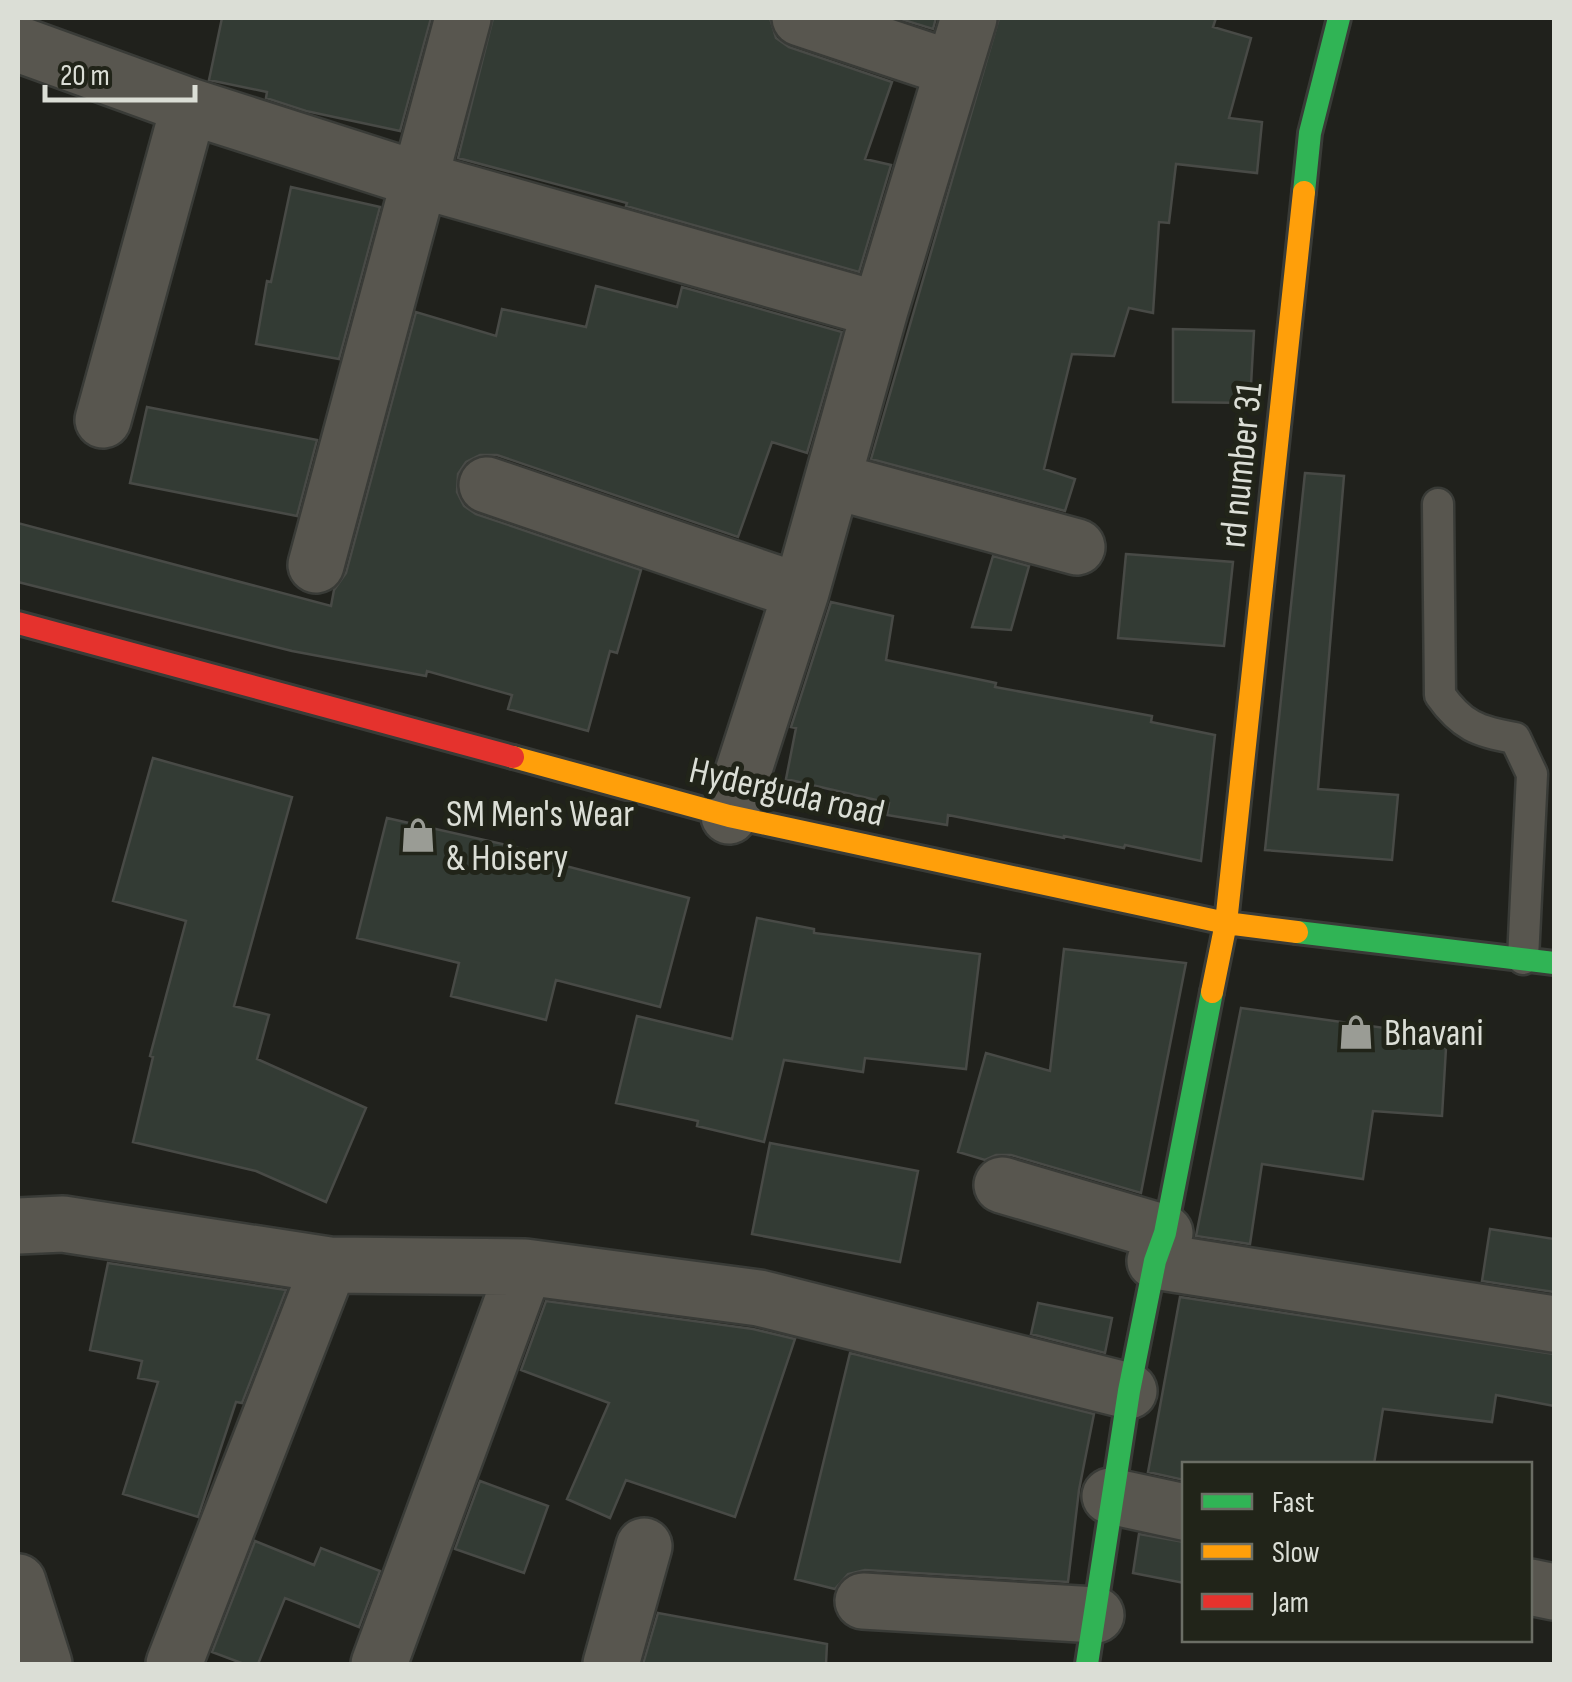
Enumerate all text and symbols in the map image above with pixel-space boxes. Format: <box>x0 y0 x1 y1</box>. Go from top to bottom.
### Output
scale bar <box>45 40 195 102</box>
text: 20 m <box>60 58 110 94</box>
street label: rd number 31 <box>1210 380 1273 550</box>
street label: Hyderguda road <box>685 748 889 837</box>
place label: SM Men's Wear & Hoisery <box>446 792 634 881</box>
shop icon: SM Men's Wear & Hoisery <box>399 816 437 854</box>
place label: Bhavani <box>1384 1011 1484 1056</box>
shop icon: Bhavani <box>1337 1013 1375 1051</box>
legend <box>1182 1462 1532 1642</box>
text: Fast <box>1272 1485 1314 1521</box>
text: Slow <box>1272 1535 1320 1571</box>
text: Jam <box>1271 1585 1309 1621</box>

